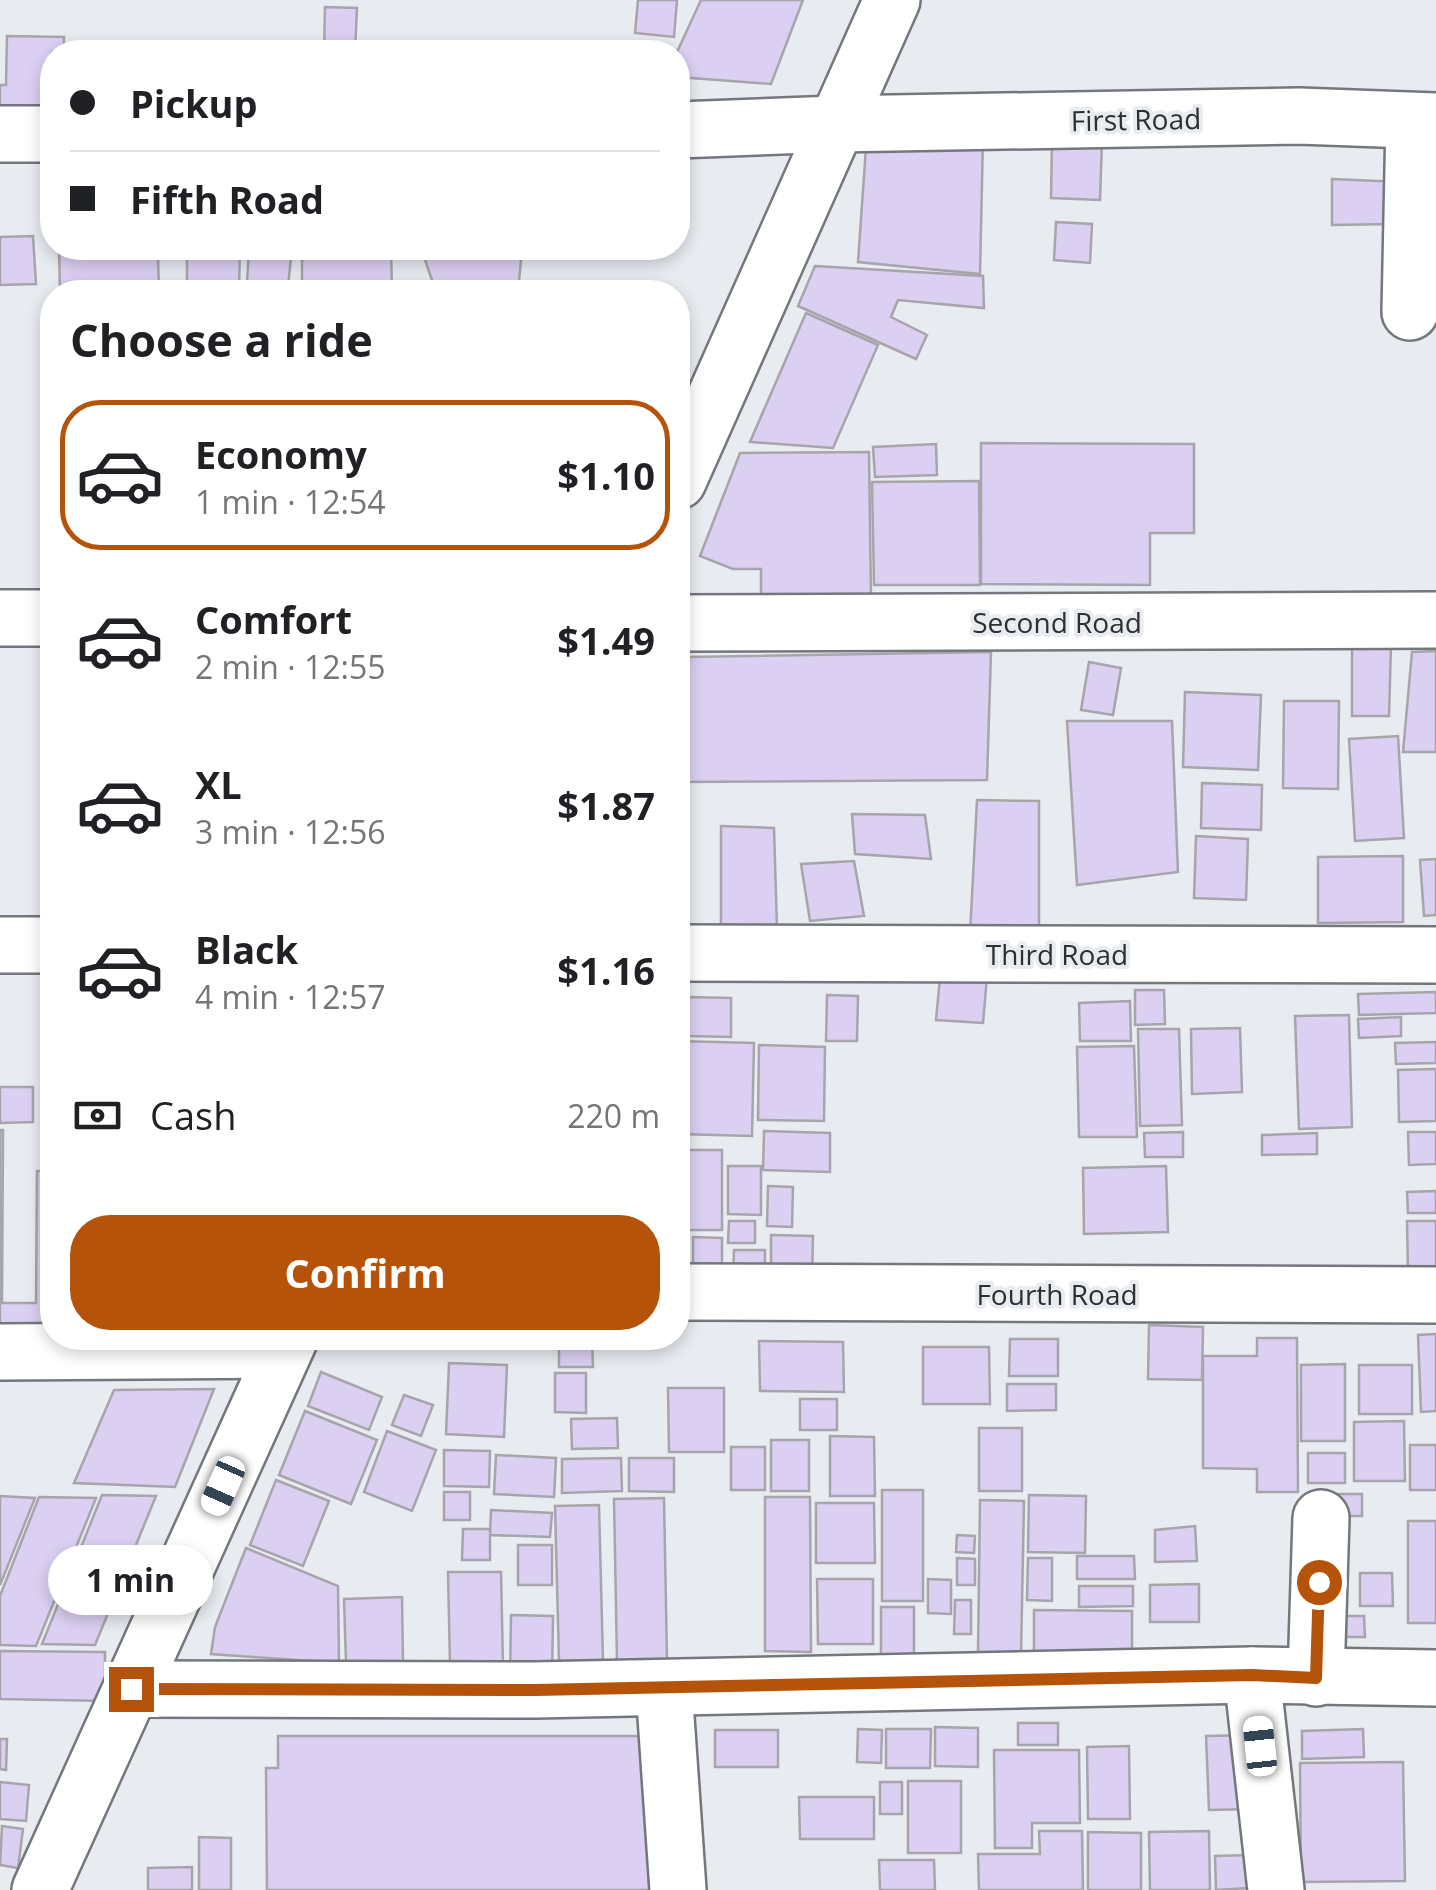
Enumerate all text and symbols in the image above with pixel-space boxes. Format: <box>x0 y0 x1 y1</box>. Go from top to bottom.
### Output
text: Pickup <box>130 77 258 129</box>
street label: First Road <box>1070 99 1202 139</box>
text: Fifth Road <box>130 173 324 225</box>
text: Choose a ride <box>70 309 373 370</box>
text: Economy <box>195 428 367 480</box>
icon: car <box>75 430 165 520</box>
text: $1.10 <box>557 449 655 501</box>
text: 1 min · 12:54 <box>195 480 386 523</box>
text: Comfort <box>195 593 352 645</box>
icon: car <box>75 595 165 685</box>
street label: Second Road <box>972 603 1142 641</box>
text: $1.49 <box>557 614 655 666</box>
text: 2 min · 12:55 <box>195 645 386 688</box>
text: XL <box>195 758 242 810</box>
icon: car <box>75 760 165 850</box>
text: $1.87 <box>557 779 655 831</box>
text: 3 min · 12:56 <box>195 810 386 853</box>
text: Black <box>195 923 298 975</box>
icon: car <box>75 925 165 1015</box>
street label: Third Road <box>986 935 1128 973</box>
text: $1.16 <box>557 944 655 996</box>
text: 4 min · 12:57 <box>195 975 386 1018</box>
icon: cash <box>70 1088 125 1143</box>
text: Cash <box>150 1089 236 1141</box>
text: 220 m <box>567 1094 660 1137</box>
button: Confirm <box>70 1215 660 1330</box>
street label: Fourth Road <box>976 1275 1138 1313</box>
car <box>197 1452 249 1520</box>
callout: 1 min <box>48 1544 214 1614</box>
text: 1 min <box>86 1558 175 1601</box>
route start <box>1297 1560 1342 1605</box>
route end <box>109 1667 154 1712</box>
car <box>1242 1715 1278 1777</box>

